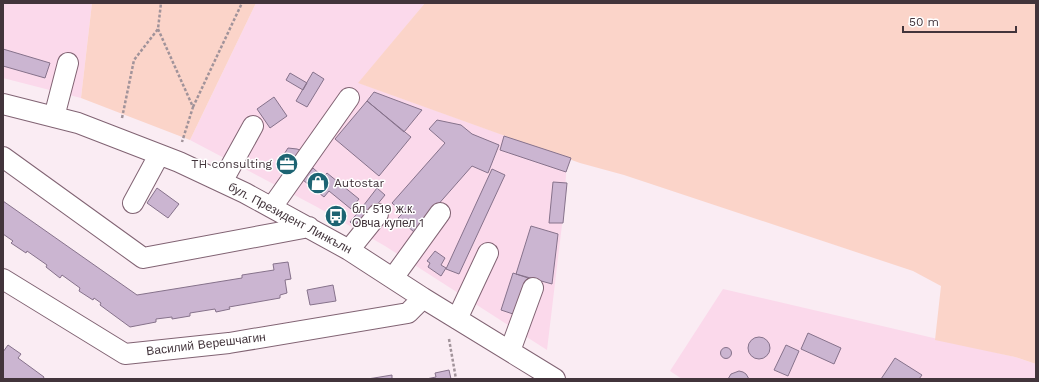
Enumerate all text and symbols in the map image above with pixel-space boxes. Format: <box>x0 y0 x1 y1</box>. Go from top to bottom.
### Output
scale bar <box>903 8 1016 34</box>
text: 50 m <box>909 15 939 29</box>
office icon: TH consulting <box>274 151 300 177</box>
place label: TH consulting <box>191 157 273 171</box>
shop icon: Autostar <box>305 170 331 196</box>
place label: Autostar <box>334 176 385 190</box>
street label: бул. Президент Линкълн <box>226 179 354 257</box>
place label: бл. 519 ж.к. Овча купел 1 <box>352 202 424 230</box>
bus stop icon: бл. 519 ж.к. Овча купел 1 <box>323 203 349 229</box>
street label: Василий Верешчагин <box>146 330 266 358</box>

